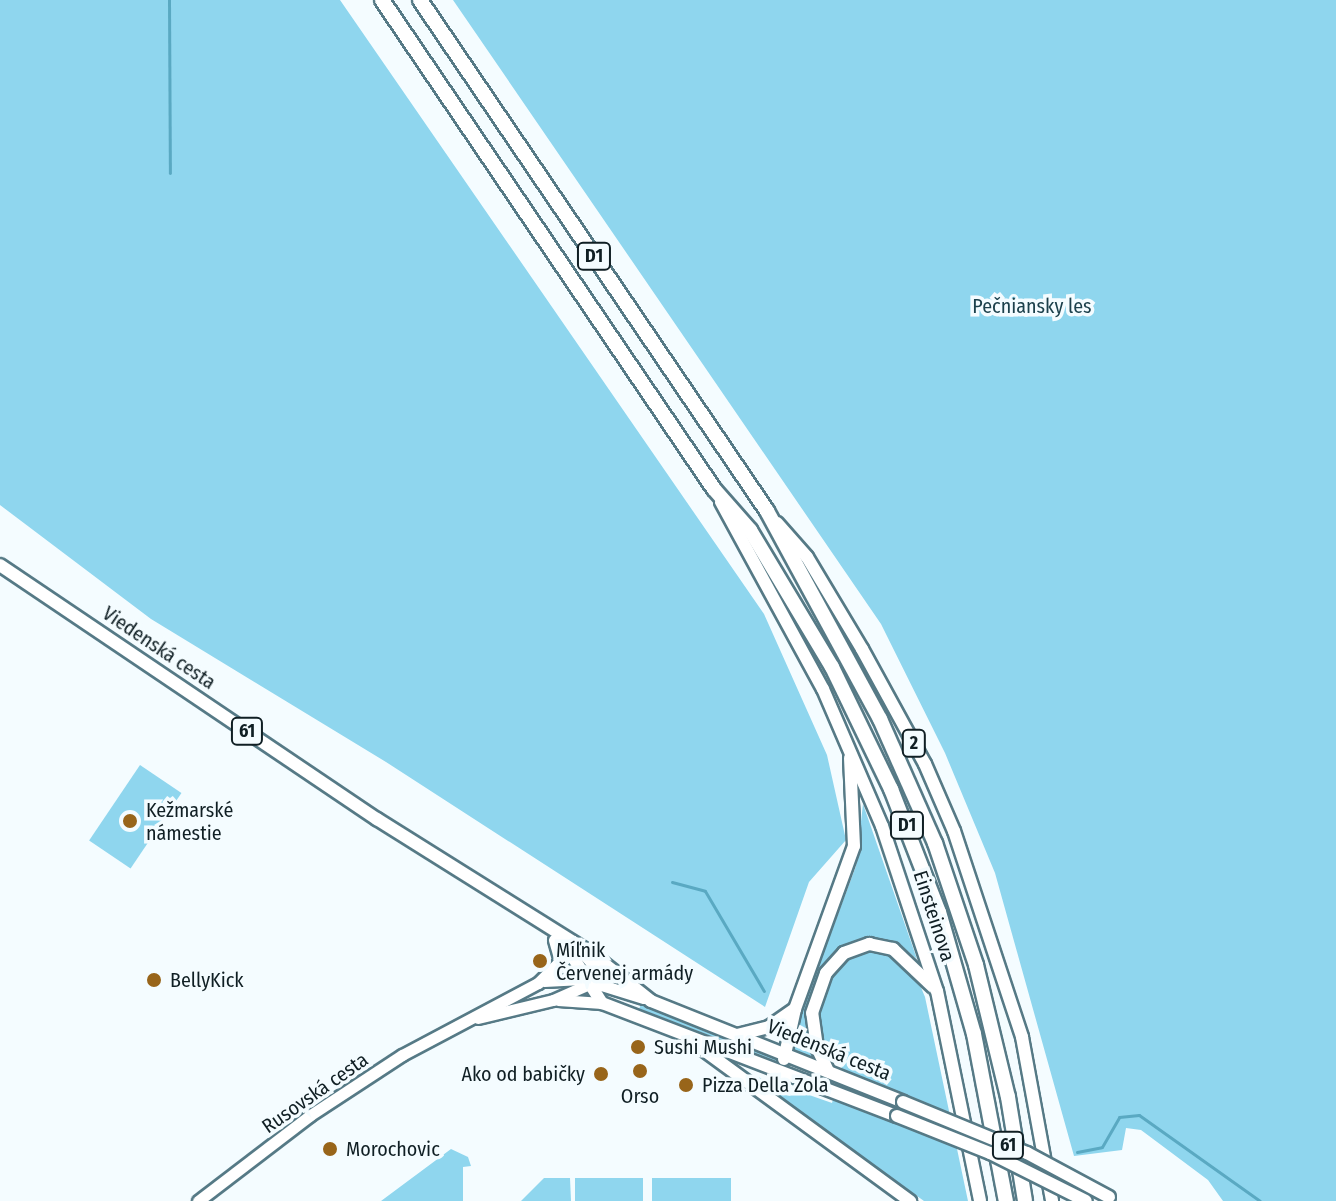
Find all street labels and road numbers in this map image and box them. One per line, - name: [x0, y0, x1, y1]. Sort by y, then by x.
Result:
- road number: D1: [576, 242, 612, 270]
- street label: Viedenská cesta: [98, 601, 220, 695]
- road number: 61: [229, 717, 265, 745]
- road number: 2: [900, 729, 928, 757]
- road number: D1: [889, 811, 925, 839]
- street label: Einsteinova: [908, 868, 960, 964]
- street label: Viedenská cesta: [764, 1014, 894, 1086]
- street label: Rusovská cesta: [257, 1048, 373, 1138]
- road number: 61: [990, 1131, 1026, 1159]

